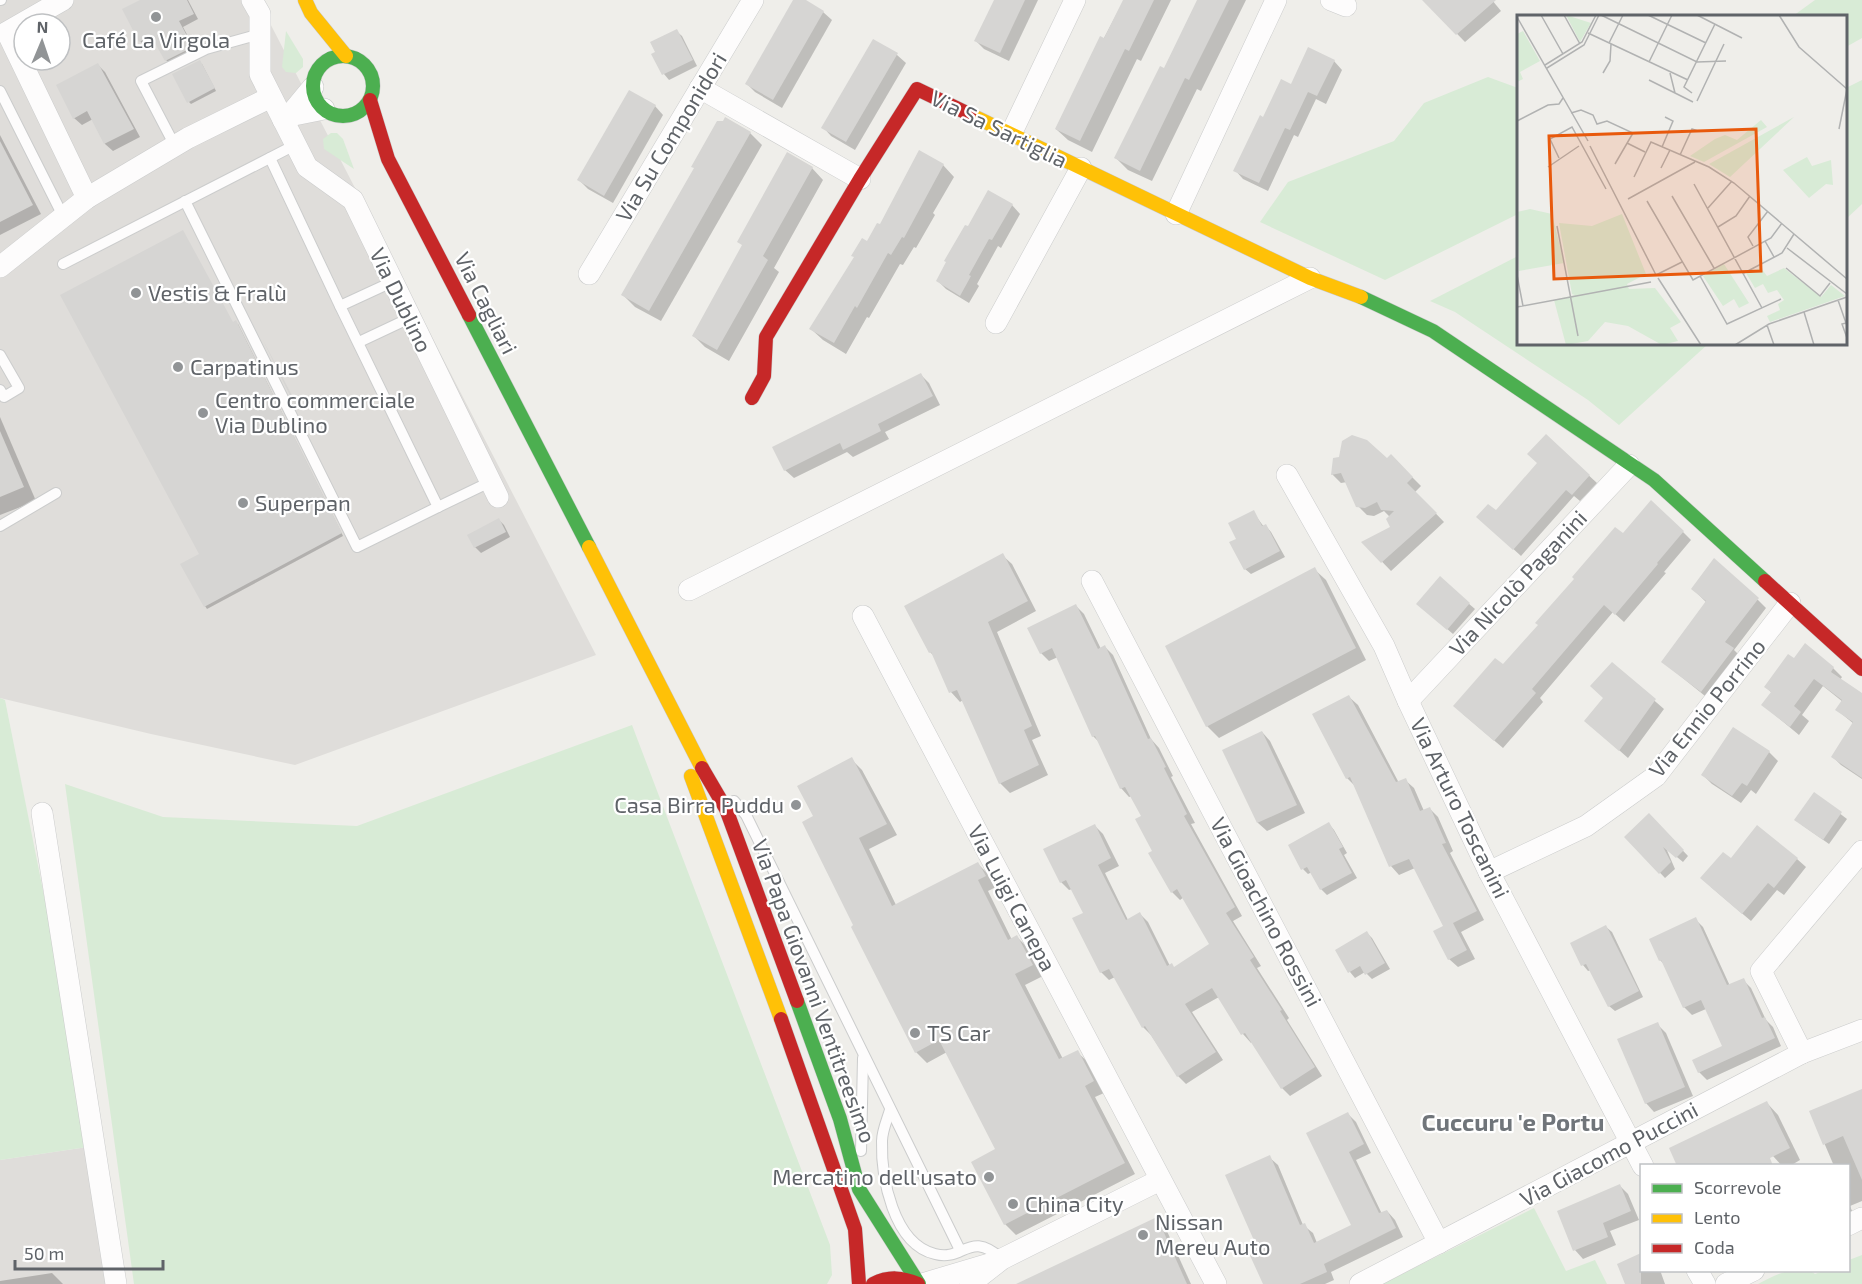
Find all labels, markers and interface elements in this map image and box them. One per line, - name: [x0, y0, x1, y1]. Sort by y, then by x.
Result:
- marker: Café La Virgola: [149, 10, 163, 24]
- north arrow: [12, 12, 72, 72]
- inset map: [1517, 15, 1847, 345]
- text: N: [36, 17, 49, 36]
- place label: Café La Virgola: [82, 26, 230, 52]
- street label: Via Su Componidori: [609, 47, 731, 226]
- street label: Via Sa Sartiglia: [927, 84, 1072, 172]
- street label: Via Dublino: [365, 243, 438, 356]
- street label: Via Cagliari: [450, 247, 524, 358]
- place label: Vestis & Fralù: [148, 279, 287, 305]
- marker: Vestis & Fralù: [129, 286, 143, 300]
- place label: Carpatinus: [190, 353, 299, 379]
- marker: Carpatinus: [171, 360, 185, 374]
- place label: Centro commerciale Via Dublino: [215, 386, 415, 437]
- marker: Centro commerciale Via Dublino: [196, 406, 210, 420]
- place label: Superpan: [255, 489, 351, 515]
- marker: Superpan: [236, 496, 250, 510]
- street label: Via Nicolò Paganini: [1443, 504, 1591, 660]
- street label: Via Ennio Porrino: [1643, 633, 1770, 782]
- street label: Via Arturo Toscanini: [1406, 713, 1516, 902]
- place label: Casa Birra Puddu: [614, 791, 784, 817]
- marker: Casa Birra Puddu: [789, 798, 803, 812]
- street label: Via Gioachino Rossini: [1206, 812, 1328, 1011]
- street label: Via Luigi Canepa: [963, 820, 1062, 975]
- street label: Via Papa Giovanni Ventitreesimo: [748, 835, 882, 1146]
- place label: TS Car: [927, 1019, 991, 1045]
- marker: TS Car: [908, 1026, 922, 1040]
- street label: Via Giacomo Puccini: [1515, 1095, 1702, 1211]
- district label: Cuccuru 'e Portu: [1422, 1107, 1604, 1136]
- place label: Mercatino dell'usato: [772, 1163, 977, 1189]
- legend: [1640, 1164, 1850, 1272]
- marker: Mercatino dell'usato: [982, 1170, 996, 1184]
- text: Scorrevole: [1694, 1176, 1781, 1198]
- place label: China City: [1025, 1190, 1124, 1216]
- marker: China City: [1006, 1197, 1020, 1211]
- text: Lento: [1694, 1206, 1740, 1228]
- place label: Nissan Mereu Auto: [1155, 1208, 1270, 1259]
- marker: Nissan Mereu Auto: [1136, 1228, 1150, 1242]
- scale bar: [15, 1233, 164, 1271]
- text: Coda: [1694, 1236, 1735, 1258]
- text: 50 m: [24, 1242, 64, 1264]

